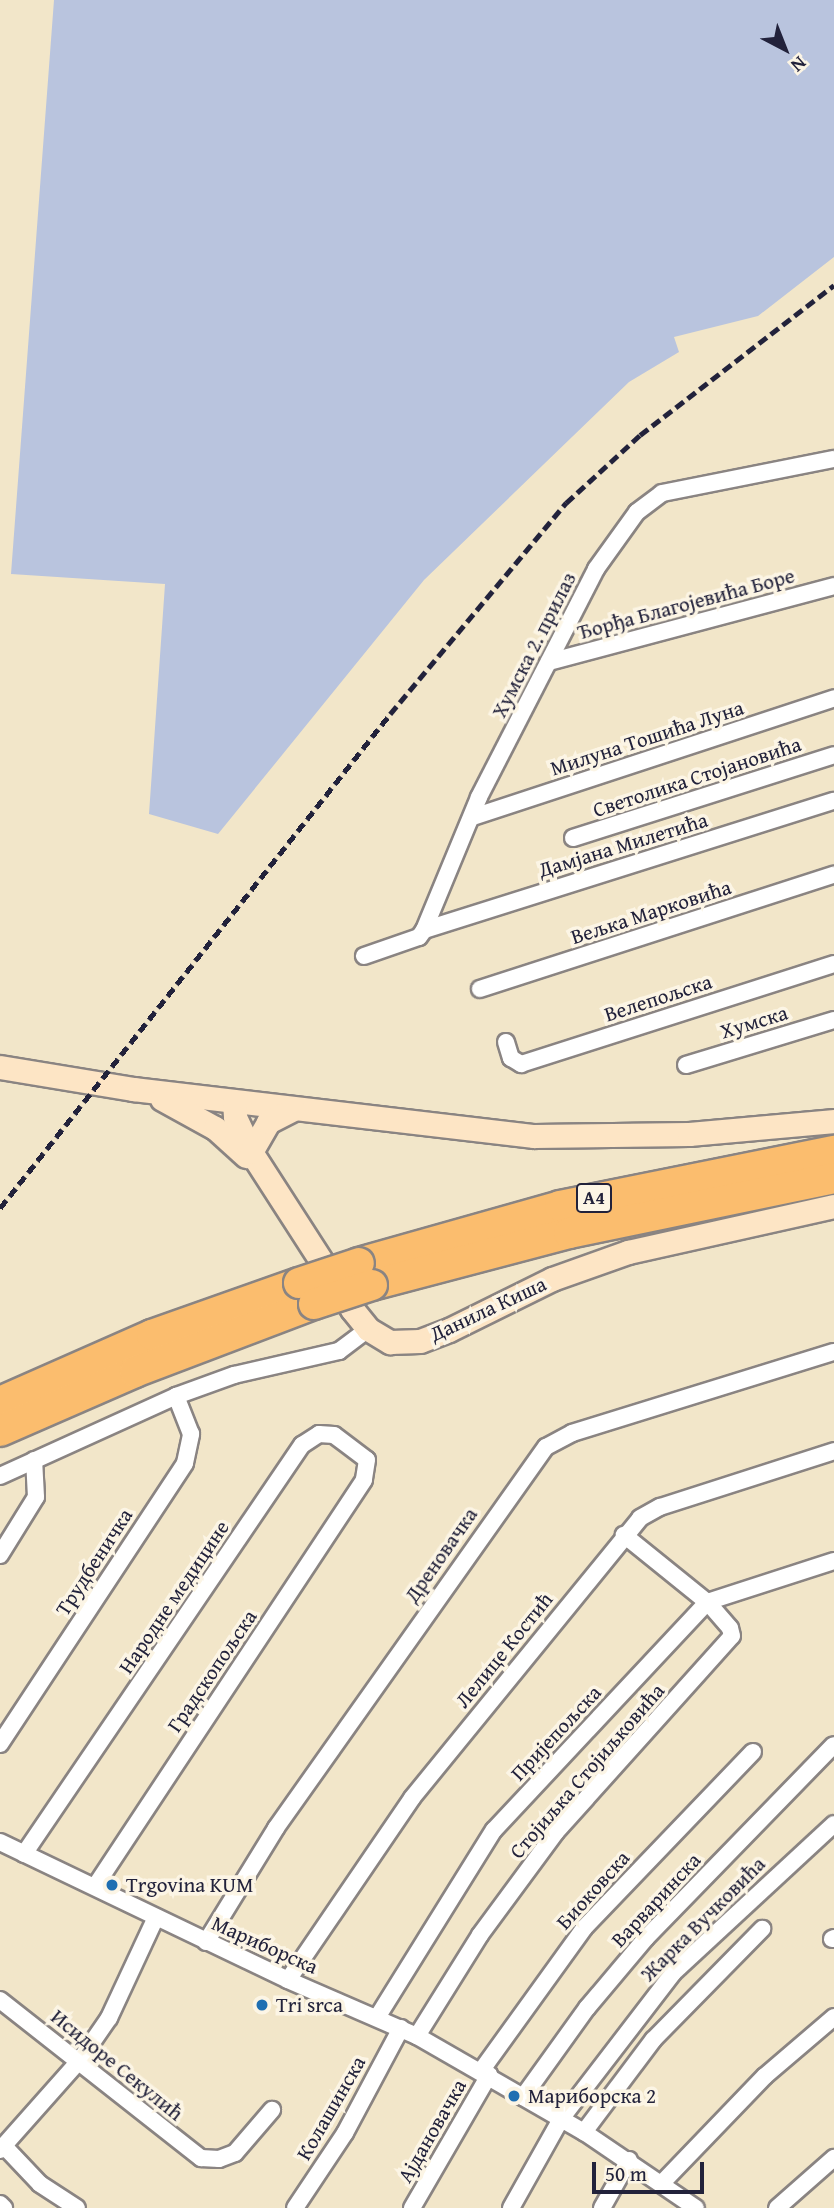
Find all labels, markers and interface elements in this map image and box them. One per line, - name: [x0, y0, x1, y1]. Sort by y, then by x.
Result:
- north arrow: [750, 14, 820, 84]
- text: N: [785, 50, 813, 79]
- street label: Ђорђа Благојевића Боре: [575, 563, 797, 645]
- street label: Хумска 2. прилаз: [486, 568, 582, 722]
- street label: Милуна Тошића Луна: [547, 695, 747, 781]
- street label: Светолика Стојановића: [590, 731, 804, 823]
- street label: Дамјана Милетића: [535, 807, 711, 883]
- street label: Вељка Марковића: [568, 874, 734, 950]
- street label: Велепољска: [601, 969, 715, 1027]
- street label: Хумска: [717, 1000, 791, 1044]
- road number: A4: [575, 1182, 613, 1214]
- street label: Данила Киша: [426, 1271, 550, 1347]
- street label: Дреновачка: [399, 1503, 483, 1607]
- street label: Трудбеничка: [50, 1504, 138, 1620]
- street label: Народне медицине: [113, 1516, 235, 1678]
- street label: Лелице Костић: [450, 1587, 558, 1713]
- street label: Градскопољска: [162, 1605, 262, 1737]
- street label: Стојиљка Стојиљковића: [504, 1678, 670, 1864]
- street label: Пријепољска: [505, 1680, 607, 1786]
- street label: Биоковска: [551, 1845, 635, 1935]
- street label: Варваринска: [606, 1848, 706, 1952]
- street label: Жарка Вучковића: [636, 1852, 770, 1986]
- place label: Trgovina KUM: [126, 1872, 253, 1898]
- marker: Trgovina KUM: [104, 1877, 120, 1893]
- street label: Мариборска: [208, 1910, 322, 1980]
- place label: Tri srca: [276, 1992, 343, 2018]
- marker: Tri srca: [254, 1997, 270, 2013]
- street label: Исидоре Секулић: [46, 2004, 188, 2126]
- street label: Колашинска: [291, 2051, 371, 2165]
- street label: Ајдановачка: [392, 2075, 472, 2187]
- place label: Мариборска 2: [528, 2083, 656, 2109]
- marker: Мариборска 2: [506, 2088, 522, 2104]
- scale bar: [596, 2148, 708, 2192]
- text: 50 m: [605, 2158, 647, 2189]

